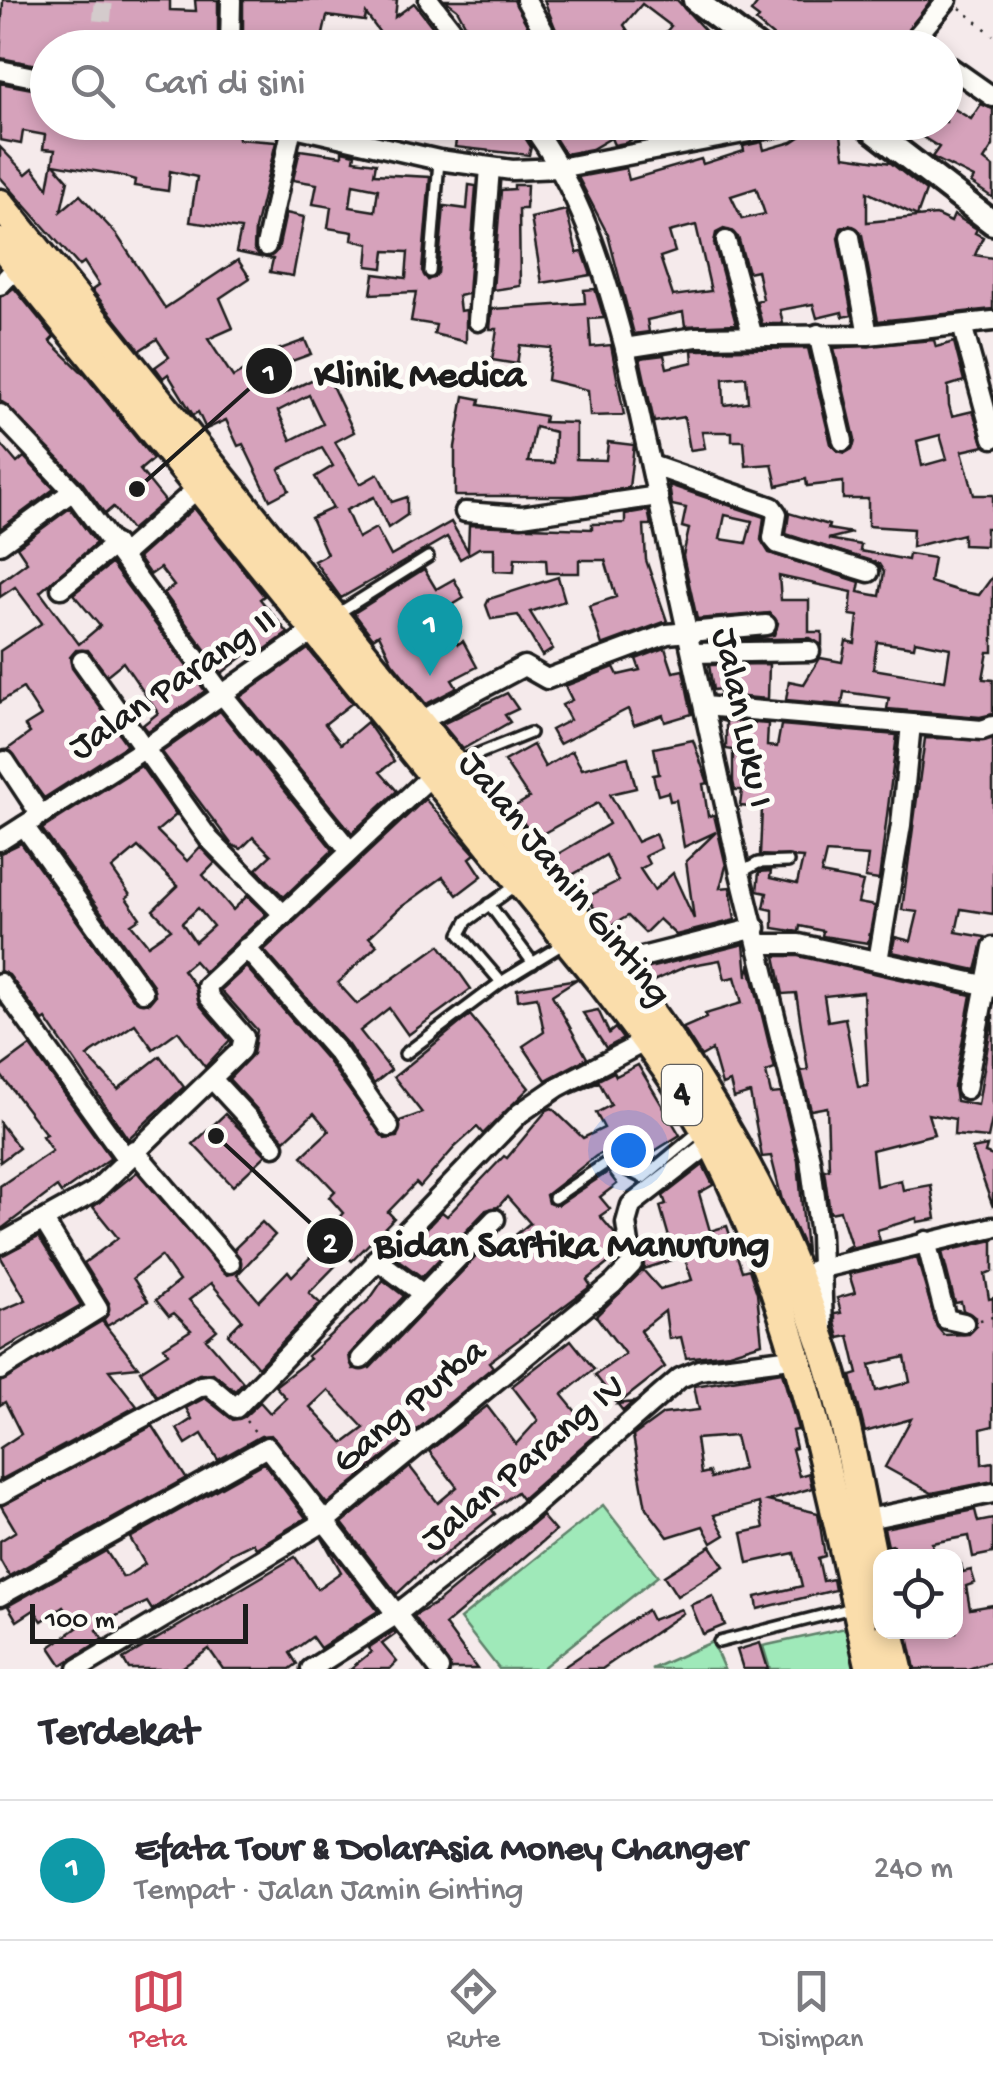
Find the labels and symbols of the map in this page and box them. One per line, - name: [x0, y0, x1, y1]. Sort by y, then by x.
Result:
- callout: Klinik Medica: [244, 336, 545, 406]
- text: Klinik Medica: [314, 354, 527, 401]
- text: 1: [262, 358, 275, 393]
- pin: 1: [398, 594, 462, 676]
- street label: Jalan Parang II: [62, 600, 286, 772]
- street label: Jalan Luku I: [700, 624, 780, 812]
- street label: Jalan Jamin Ginting: [447, 744, 679, 1016]
- road number: 4: [662, 1065, 702, 1125]
- your location: [603, 1125, 654, 1176]
- callout: Bidan Sartika Manurung: [305, 1206, 790, 1276]
- text: Bidan Sartika Manurung: [372, 1224, 770, 1271]
- text: 2: [323, 1229, 338, 1264]
- street label: Gang Purba: [325, 1330, 498, 1485]
- street label: Jalan Parang IV: [414, 1367, 636, 1563]
- scale bar: [30, 1599, 248, 1644]

